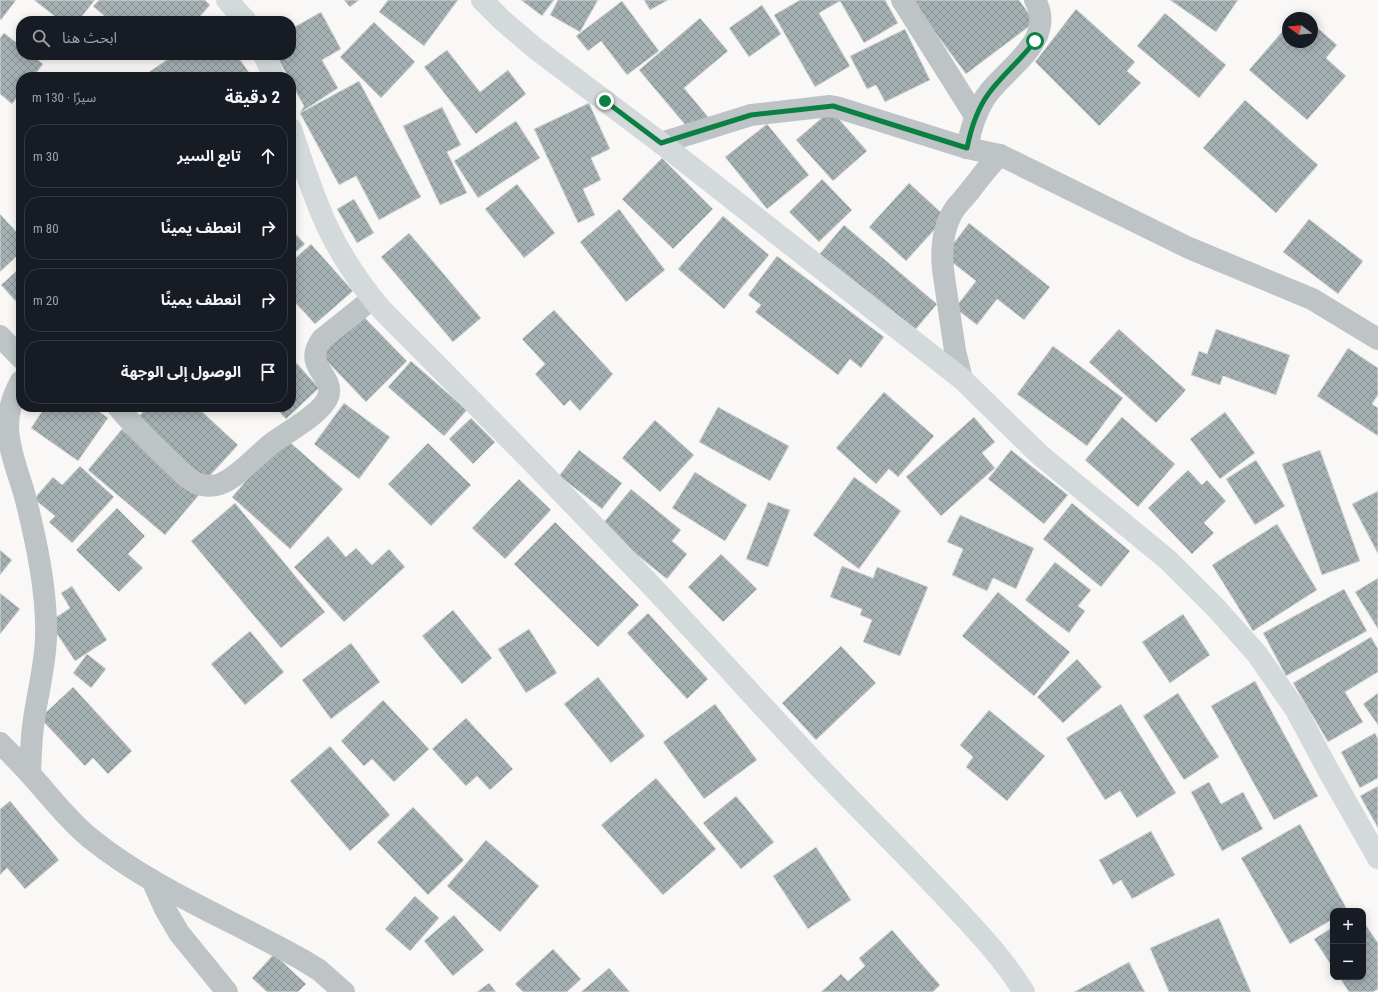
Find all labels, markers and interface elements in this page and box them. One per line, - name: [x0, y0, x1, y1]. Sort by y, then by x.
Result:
- north arrow: [1282, 12, 1318, 48]
- search box: [16, 16, 296, 60]
- icon: search: [30, 27, 52, 49]
- text: ابحث هنا: [62, 29, 117, 47]
- route start: [1026, 32, 1044, 50]
- text: 2 دقيقة: [225, 87, 280, 107]
- text: سيرًا · 130 m: [32, 90, 96, 105]
- route end: [596, 92, 614, 110]
- icon: ahead: [257, 145, 279, 167]
- text: تابع السير: [177, 147, 241, 165]
- text: 30 m: [33, 149, 59, 164]
- icon: right: [257, 217, 279, 239]
- text: انعطف يمينًا: [161, 219, 241, 237]
- text: 80 m: [33, 221, 59, 236]
- icon: right: [257, 289, 279, 311]
- text: انعطف يمينًا: [161, 291, 241, 309]
- text: 20 m: [33, 293, 59, 308]
- icon: arrive: [257, 361, 279, 383]
- text: الوصول إلى الوجهة: [121, 363, 241, 381]
- map controls: [1330, 908, 1366, 980]
- button: +: [1330, 908, 1366, 944]
- button: −: [1330, 944, 1366, 980]

